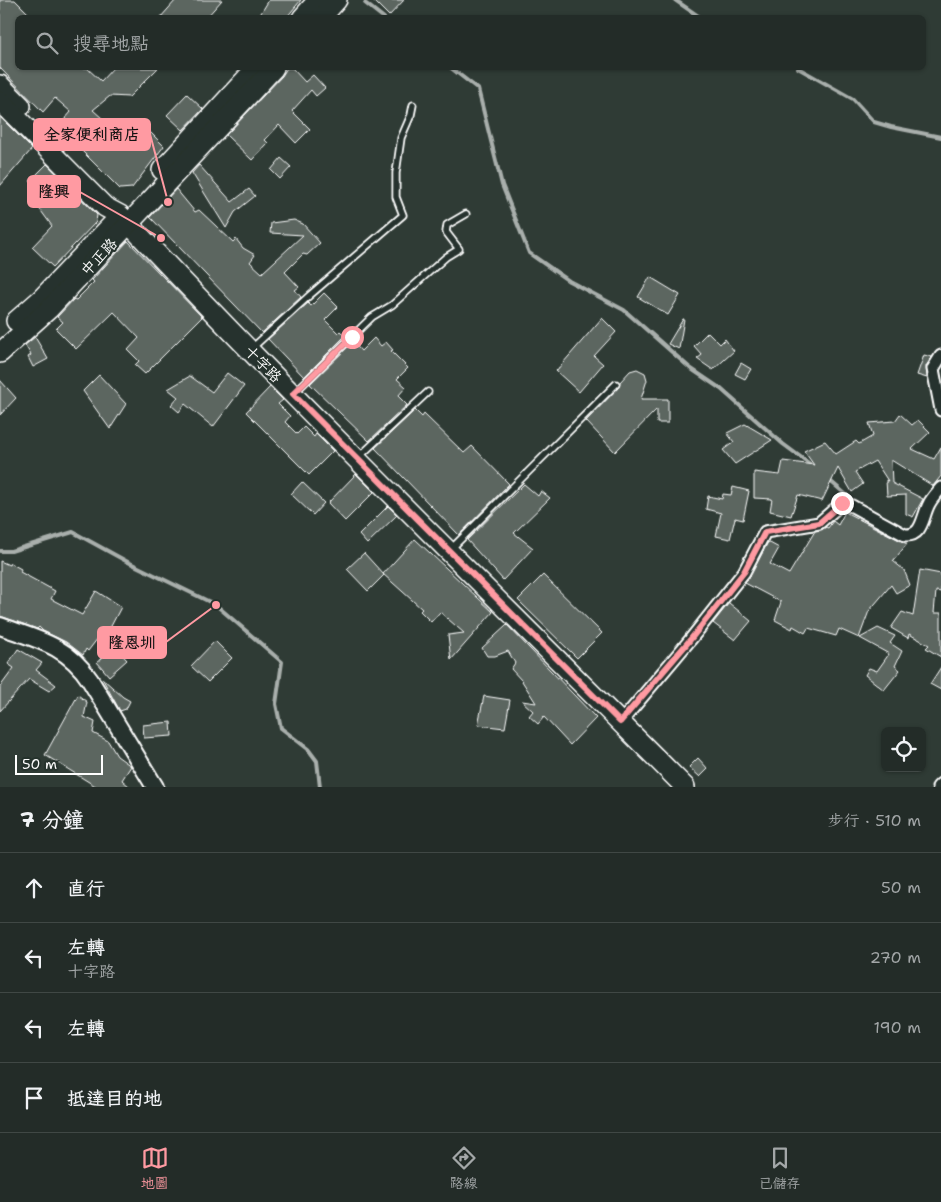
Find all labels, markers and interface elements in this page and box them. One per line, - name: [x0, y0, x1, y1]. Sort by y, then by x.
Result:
- search box: [15, 15, 926, 70]
- icon: search: [33, 29, 61, 57]
- text: 搜尋地點: [73, 31, 149, 56]
- callout: 全家便利商店: [34, 119, 150, 150]
- text: 全家便利商店: [44, 124, 140, 145]
- callout: 隆興: [28, 176, 80, 207]
- text: 隆興: [38, 181, 70, 202]
- street label: 中正路: [76, 234, 122, 280]
- route start: [341, 326, 364, 349]
- street label: 十字路: [240, 341, 286, 387]
- route end: [831, 492, 854, 515]
- callout: 隆恩圳: [98, 627, 166, 658]
- text: 隆恩圳: [108, 632, 156, 653]
- map controls: [881, 727, 926, 772]
- button: locate: [881, 727, 926, 772]
- scale bar: [15, 752, 102, 775]
- text: 50 m: [22, 755, 57, 773]
- text: 7 分鐘: [20, 806, 84, 834]
- text: 步行 · 510 m: [828, 810, 921, 831]
- icon: ahead: [20, 874, 48, 902]
- text: 直行: [67, 876, 105, 901]
- text: 50 m: [881, 877, 921, 898]
- text: 左轉: [67, 935, 105, 960]
- icon: left: [20, 944, 48, 972]
- text: 270 m: [870, 947, 921, 968]
- text: 十字路: [67, 961, 115, 982]
- icon: left: [20, 1014, 48, 1042]
- text: 左轉: [67, 1016, 105, 1041]
- text: 190 m: [874, 1017, 921, 1038]
- icon: arrive: [20, 1084, 48, 1112]
- text: 抵達目的地: [67, 1086, 162, 1111]
- tab: 地圖: [141, 1144, 169, 1192]
- tab: 路線: [450, 1144, 478, 1192]
- tab: 已儲存: [759, 1144, 801, 1192]

